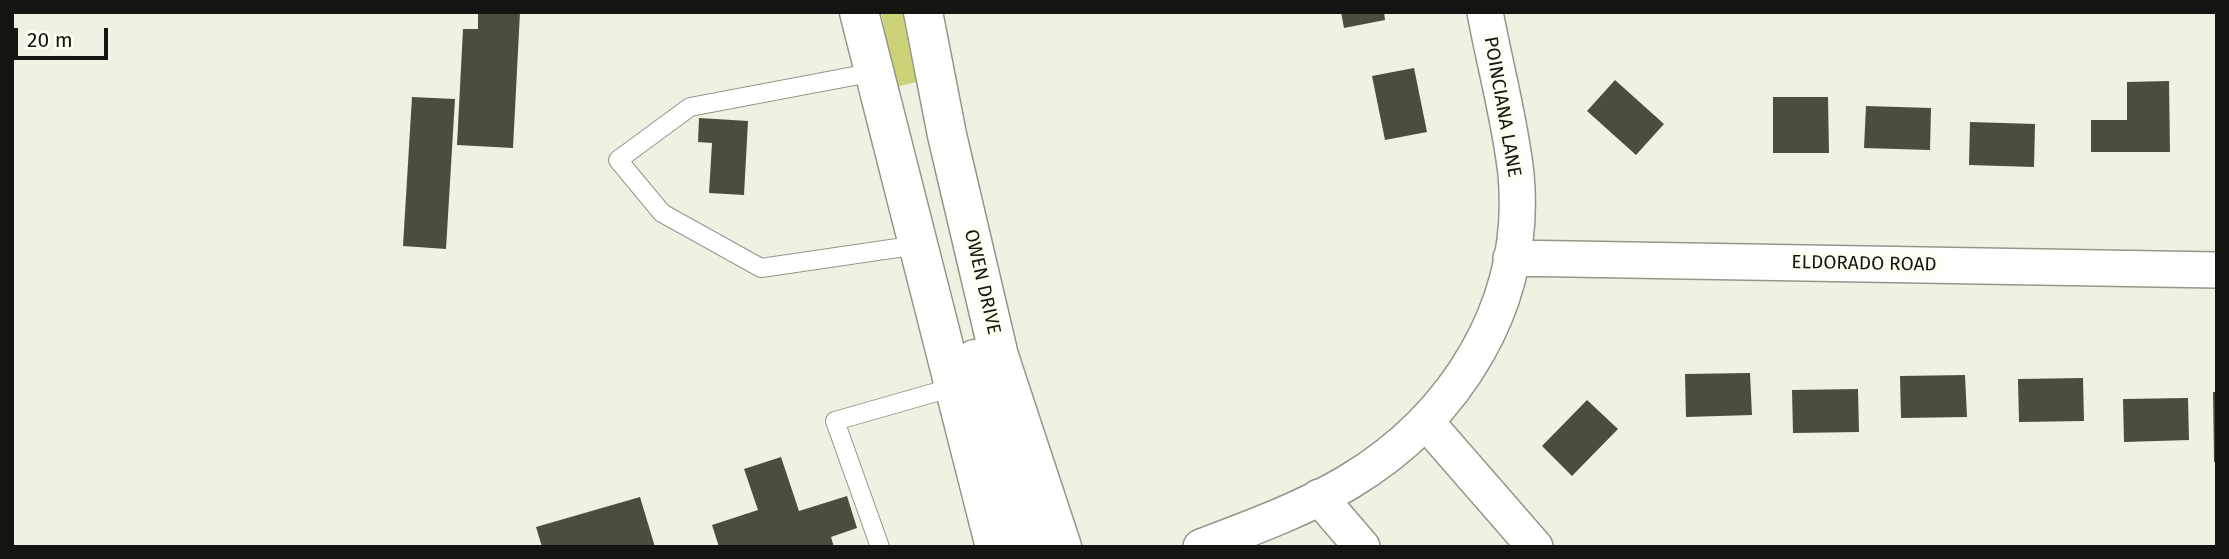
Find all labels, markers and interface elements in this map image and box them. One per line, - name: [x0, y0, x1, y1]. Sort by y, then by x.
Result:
- scale bar: [18, 14, 112, 58]
- text: 20 m: [27, 27, 73, 53]
- street label: POINCIANA LANE: [1478, 35, 1526, 179]
- street label: OWEN DRIVE: [959, 227, 1005, 337]
- street label: ELDORADO ROAD: [1791, 251, 1937, 277]

